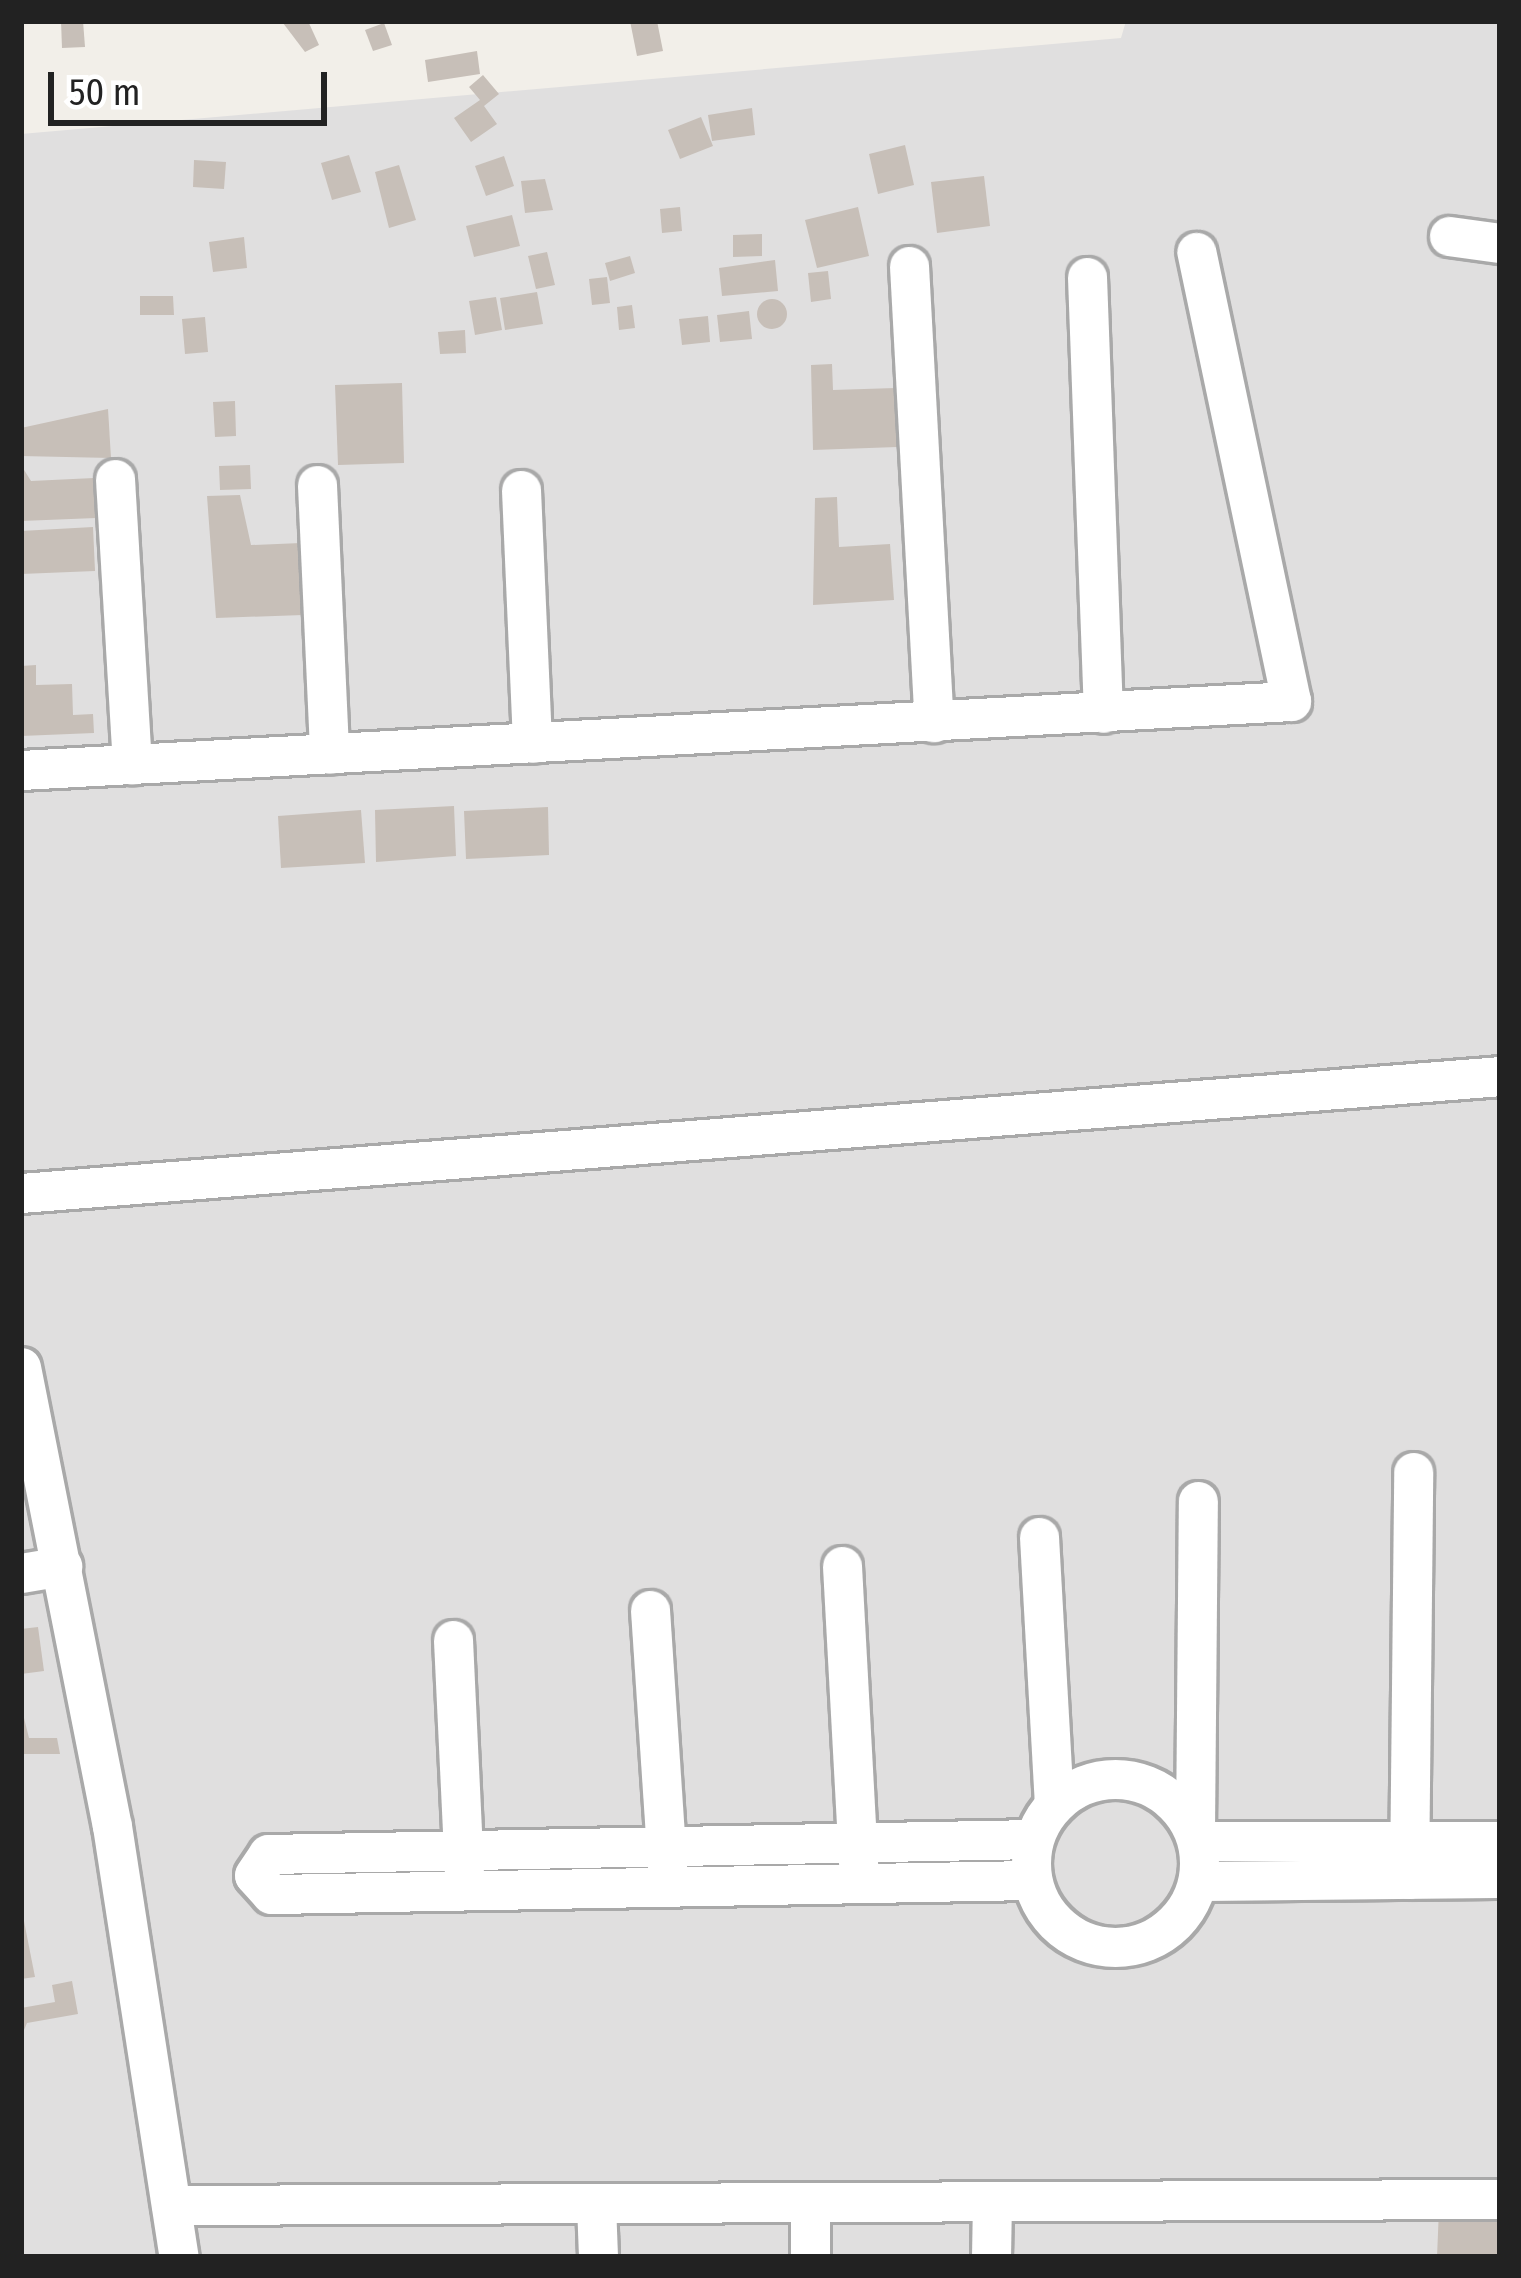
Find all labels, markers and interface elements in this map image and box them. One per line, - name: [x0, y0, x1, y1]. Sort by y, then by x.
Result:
- scale bar: [54, 48, 333, 122]
- text: 50 m: [69, 71, 140, 115]

